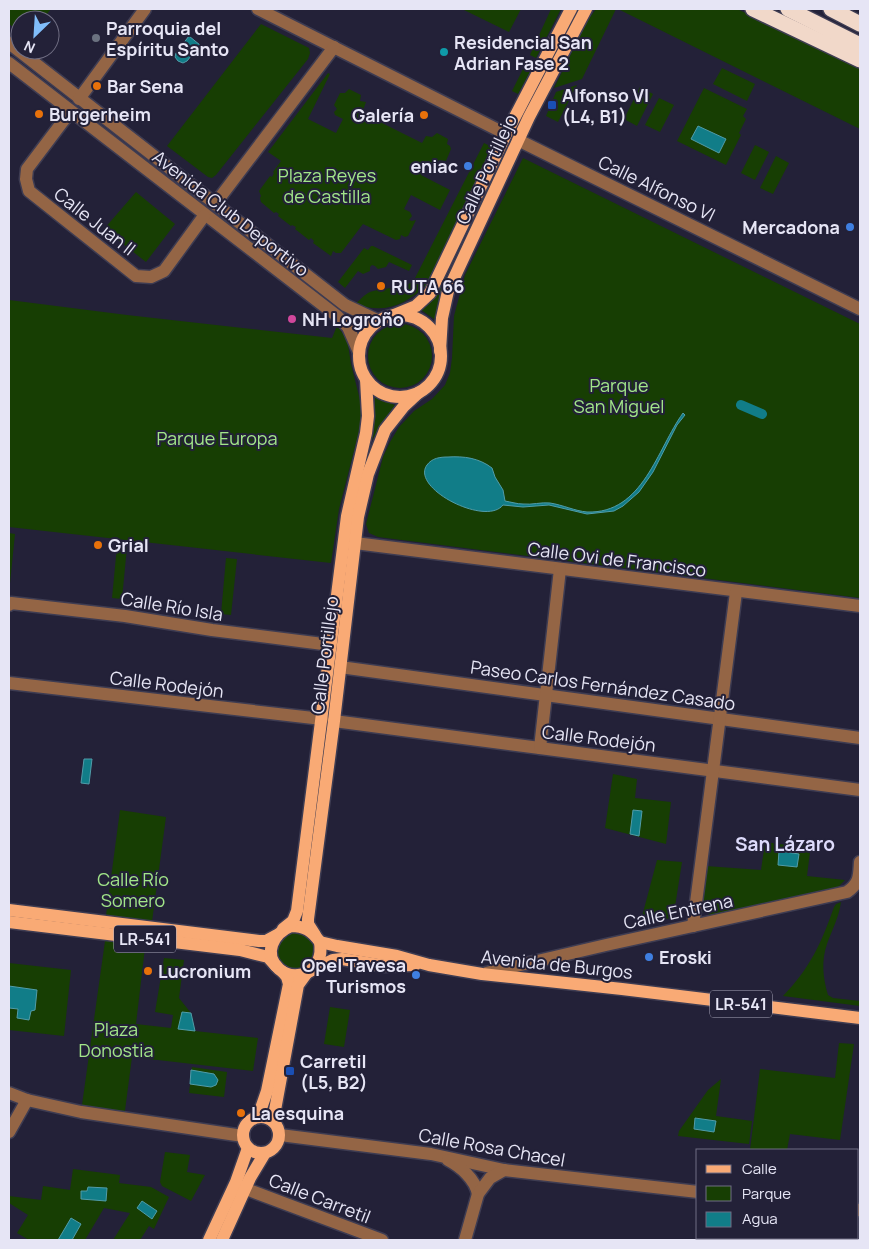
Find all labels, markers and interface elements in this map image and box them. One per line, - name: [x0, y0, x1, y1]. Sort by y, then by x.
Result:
- north arrow: [10, 10, 60, 60]
- place label: Parroquia del Espíritu Santo: [106, 16, 229, 61]
- place label: Residencial San Adrian Fase 2: [454, 30, 592, 75]
- marker: Parroquia del Espíritu Santo: [90, 32, 102, 44]
- text: N: [21, 36, 38, 58]
- marker: Residencial San Adrian Fase 2: [438, 46, 450, 58]
- place label: Bar Sena: [107, 74, 184, 98]
- marker: Bar Sena: [91, 80, 103, 92]
- place label: Alfonso VI (L4, B1): [562, 83, 649, 128]
- marker: Alfonso VI (L4, B1): [546, 99, 558, 111]
- place label: Burgerheim: [49, 102, 151, 126]
- place label: Galería: [352, 103, 414, 127]
- marker: Burgerheim: [33, 108, 45, 120]
- marker: Galería: [418, 109, 430, 121]
- street label: Calle Portillejo: [450, 110, 522, 228]
- street label: Avenida Club Deportivo: [148, 144, 314, 282]
- street label: Calle Alfonso VI: [595, 149, 719, 227]
- place label: eniac: [410, 154, 458, 178]
- marker: eniac: [462, 160, 474, 172]
- park label: Plaza Reyes de Castilla: [278, 163, 376, 208]
- street label: Calle Juan II: [49, 182, 141, 260]
- place label: Mercadona: [742, 215, 840, 239]
- marker: Mercadona: [844, 221, 856, 233]
- place label: RUTA 66: [391, 274, 464, 298]
- marker: RUTA 66: [375, 280, 387, 292]
- place label: NH Logroño: [302, 307, 404, 331]
- marker: NH Logroño: [286, 313, 298, 325]
- park label: Parque San Miguel: [574, 373, 664, 418]
- park label: Parque Europa: [157, 426, 277, 450]
- place label: Grial: [108, 533, 149, 557]
- street label: Calle Ovi de Francisco: [526, 536, 708, 582]
- marker: Grial: [92, 539, 104, 551]
- street label: Calle Río Isla: [119, 586, 225, 626]
- street label: Calle Portillejo: [305, 595, 343, 715]
- street label: Paseo Carlos Fernández Casado: [469, 655, 737, 715]
- street label: Calle Rodejón: [109, 665, 225, 703]
- street label: Calle Rodejón: [541, 719, 657, 757]
- district label: San Lázaro: [735, 831, 835, 857]
- park label: Calle Río Somero: [97, 867, 169, 912]
- street label: Calle Entrena: [621, 888, 735, 934]
- road number: LR-541: [114, 926, 176, 952]
- street label: Avenida de Burgos: [480, 944, 634, 984]
- place label: Eroski: [659, 945, 712, 969]
- marker: Eroski: [643, 951, 655, 963]
- place label: Opel Tavesa Turismos: [302, 953, 406, 998]
- place label: Lucronium: [158, 959, 251, 983]
- marker: Lucronium: [142, 965, 154, 977]
- marker: Opel Tavesa Turismos: [410, 969, 422, 981]
- road number: LR-541: [710, 991, 772, 1018]
- park label: Plaza Donostia: [79, 1017, 153, 1062]
- place label: Carretil (L5, B2): [300, 1049, 368, 1094]
- marker: Carretil (L5, B2): [284, 1065, 296, 1077]
- place label: La esquina: [251, 1101, 344, 1125]
- marker: La esquina: [235, 1107, 247, 1119]
- street label: Calle Rosa Chacel: [417, 1122, 567, 1172]
- legend: [696, 1149, 859, 1239]
- text: Calle: [742, 1158, 777, 1179]
- street label: Calle Carretil: [266, 1168, 374, 1228]
- text: Parque: [742, 1183, 791, 1204]
- text: Agua: [742, 1208, 778, 1229]

